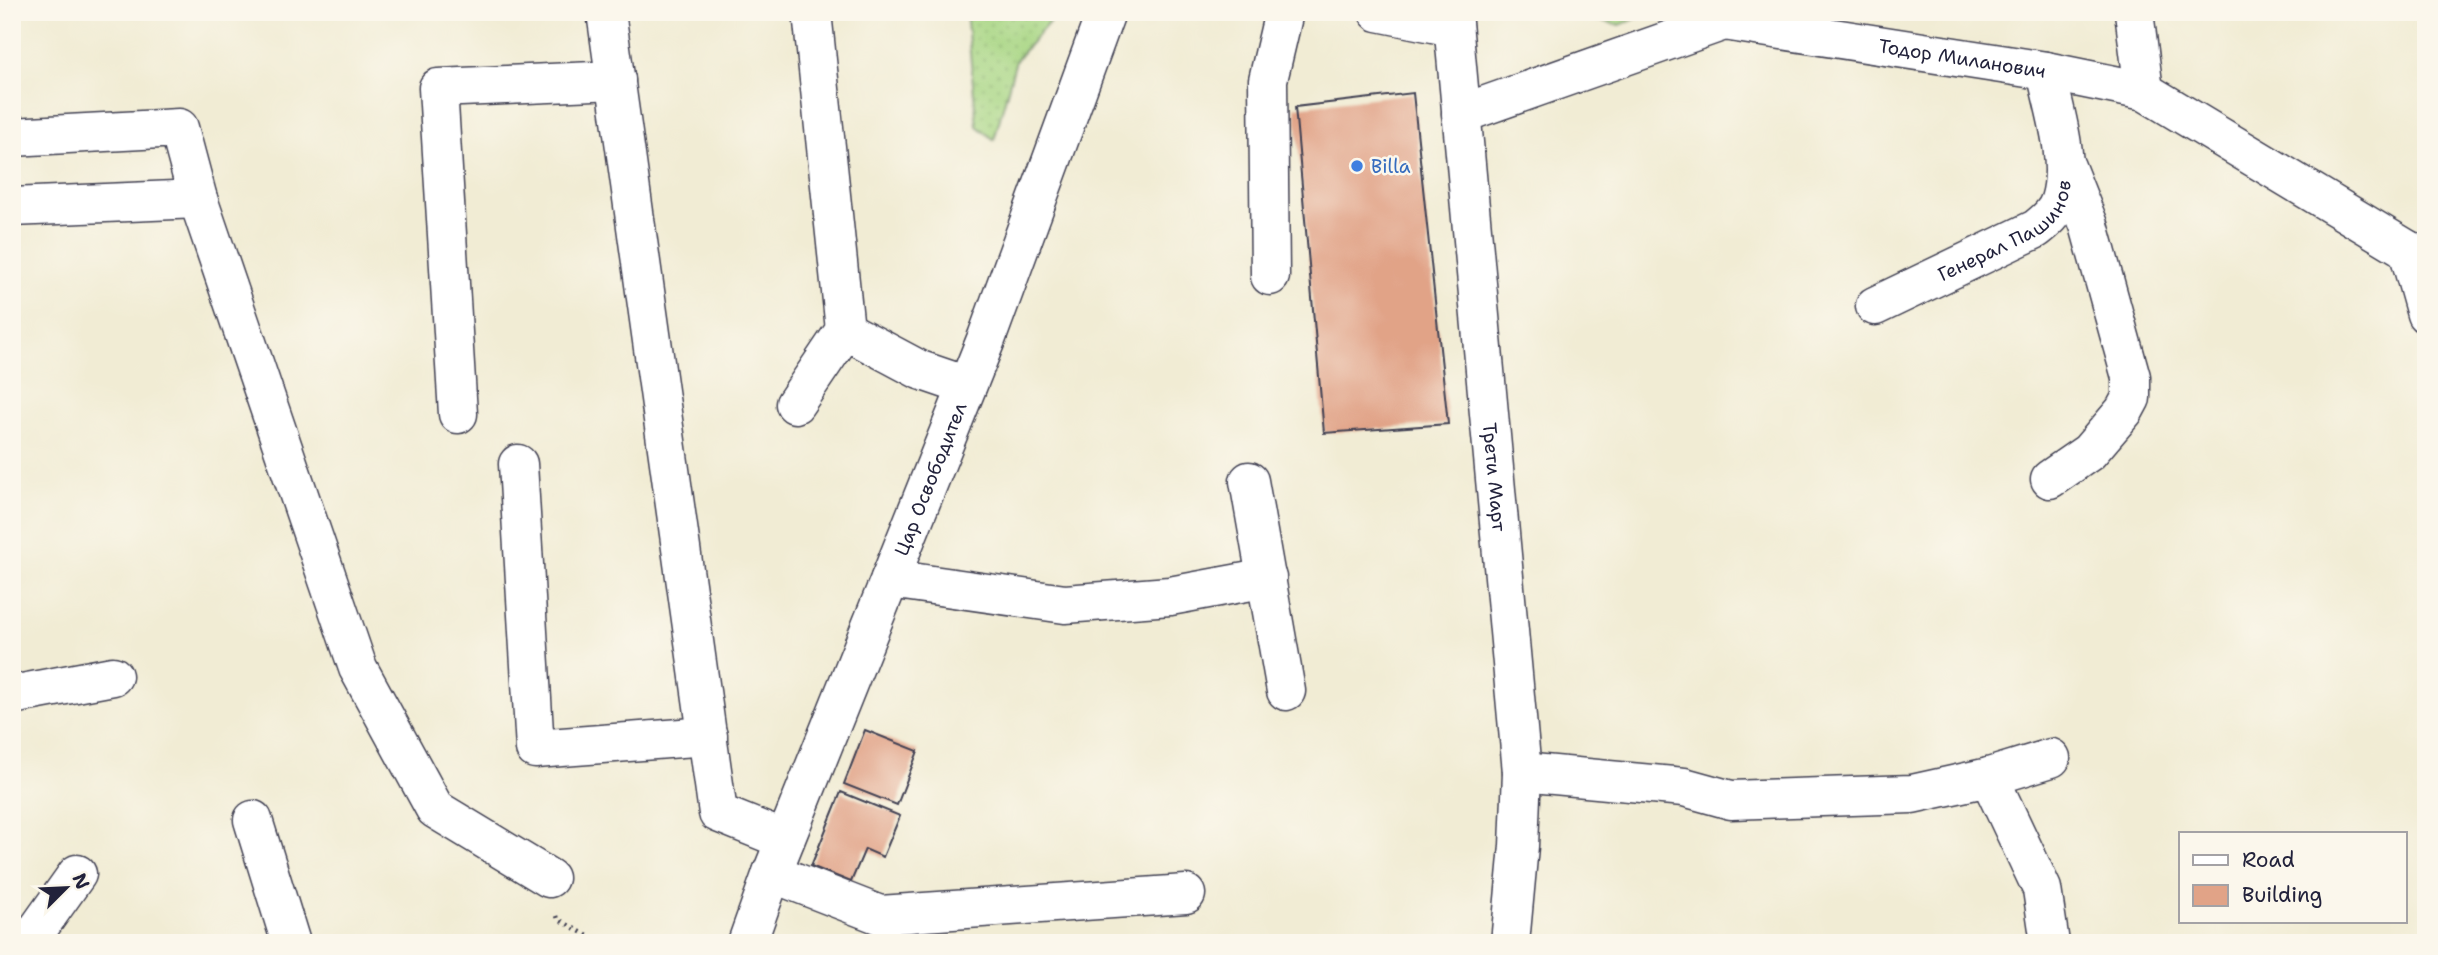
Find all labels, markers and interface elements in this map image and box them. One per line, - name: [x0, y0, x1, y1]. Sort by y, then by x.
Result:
- street label: Тодор Миланович: [1877, 33, 2048, 83]
- place label: Billa: [1371, 154, 1411, 179]
- marker: Billa: [1349, 158, 1365, 174]
- street label: Генерал Пашинов: [1934, 179, 2076, 287]
- street label: Цар Освободител: [888, 398, 972, 559]
- street label: Трети Март: [1477, 422, 1512, 533]
- legend: [2179, 832, 2406, 923]
- text: Road: [2242, 846, 2295, 874]
- north arrow: [32, 853, 102, 923]
- text: N: [67, 869, 96, 893]
- text: Building: [2242, 881, 2322, 909]

